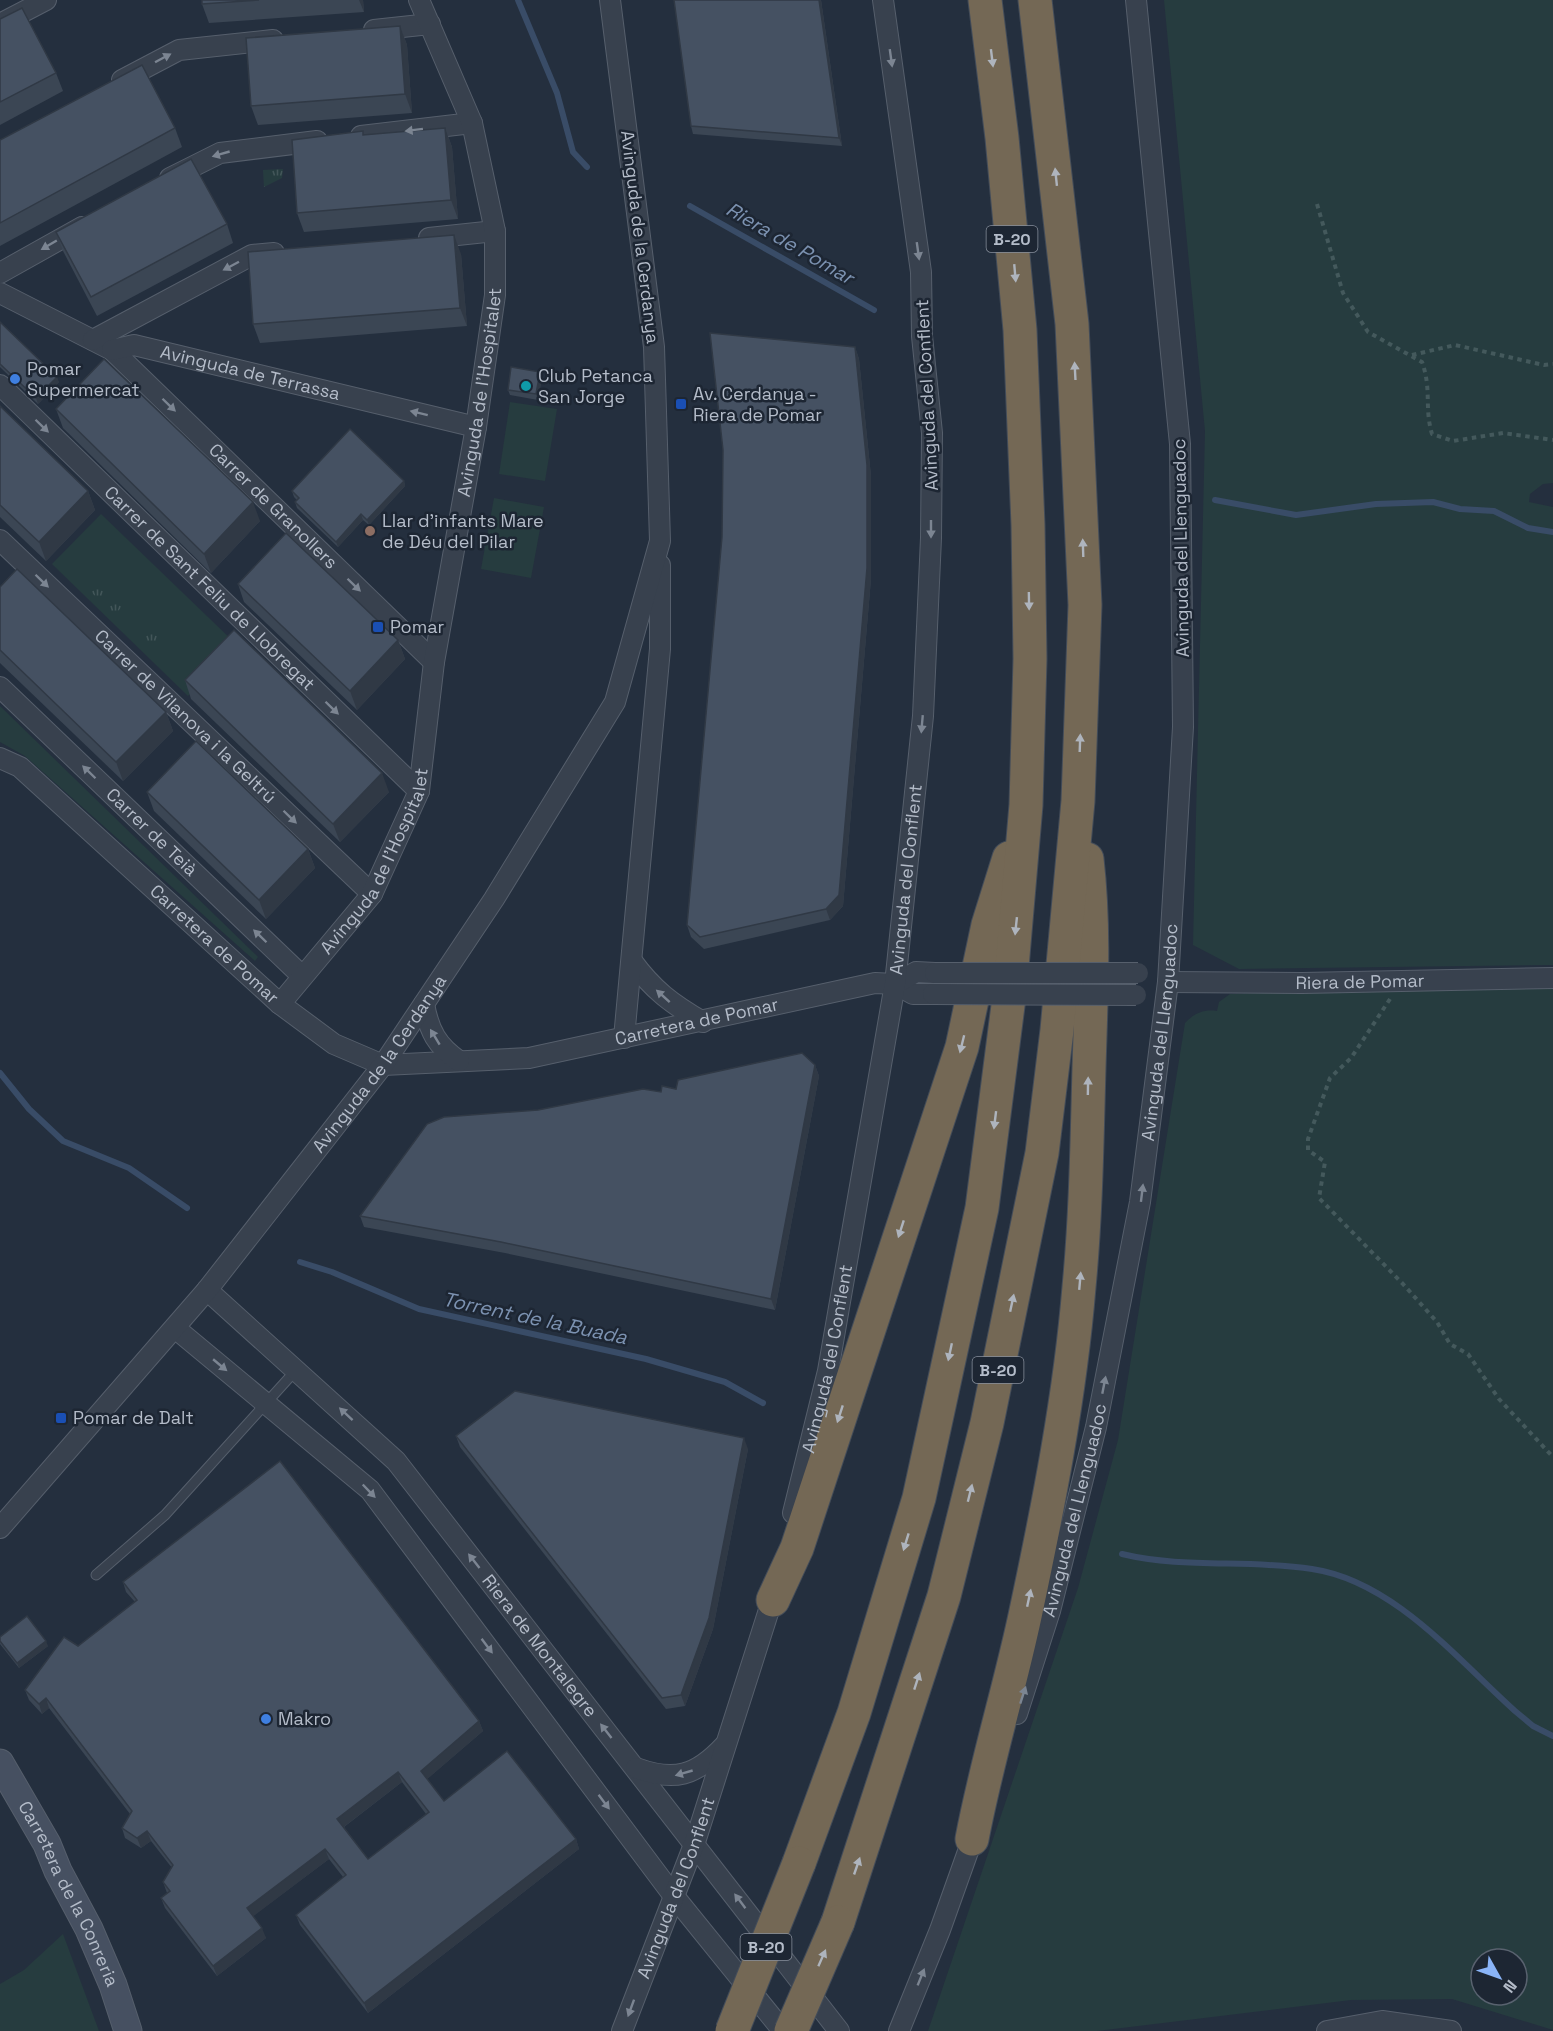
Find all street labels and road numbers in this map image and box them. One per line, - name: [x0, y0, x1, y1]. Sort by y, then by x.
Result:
- street label: Avinguda de la Cerdanya: [616, 129, 665, 345]
- road number: B-20: [986, 226, 1038, 252]
- street label: Avinguda de l'Hospitalet: [452, 288, 506, 499]
- street label: Avinguda del Conflent: [910, 299, 943, 491]
- street label: Avinguda de Terrassa: [158, 340, 342, 405]
- street label: Carrer de Granollers: [204, 438, 343, 573]
- street label: Avinguda del Llenguadoc: [1167, 438, 1194, 658]
- street label: Carrer de Sant Feliu de Llobregat: [100, 481, 320, 695]
- street label: Carrer de Vilanova i la Geltrú: [90, 624, 281, 808]
- street label: Avinguda de l'Hospitalet: [315, 767, 433, 959]
- street label: Carrer de Teià: [102, 783, 203, 881]
- street label: Avinguda del Conflent: [884, 783, 927, 976]
- street label: Carretera de Pomar: [145, 879, 284, 1009]
- street label: Avinguda del Llenguadoc: [1136, 923, 1182, 1142]
- street label: Riera de Pomar: [1295, 969, 1425, 994]
- street label: Avinguda de la Cerdanya: [307, 970, 451, 1157]
- street label: Carretera de Pomar: [613, 992, 781, 1050]
- street label: Avinguda del Conflent: [796, 1263, 857, 1455]
- road number: B-20: [972, 1357, 1024, 1383]
- street label: Avinguda del Llenguadoc: [1037, 1402, 1111, 1620]
- street label: Riera de Montalegre: [477, 1570, 603, 1722]
- street label: Avinguda del Conflent: [631, 1794, 720, 1982]
- street label: Carretera de la Conreria: [13, 1797, 124, 1990]
- road number: B-20: [740, 1934, 792, 1960]

